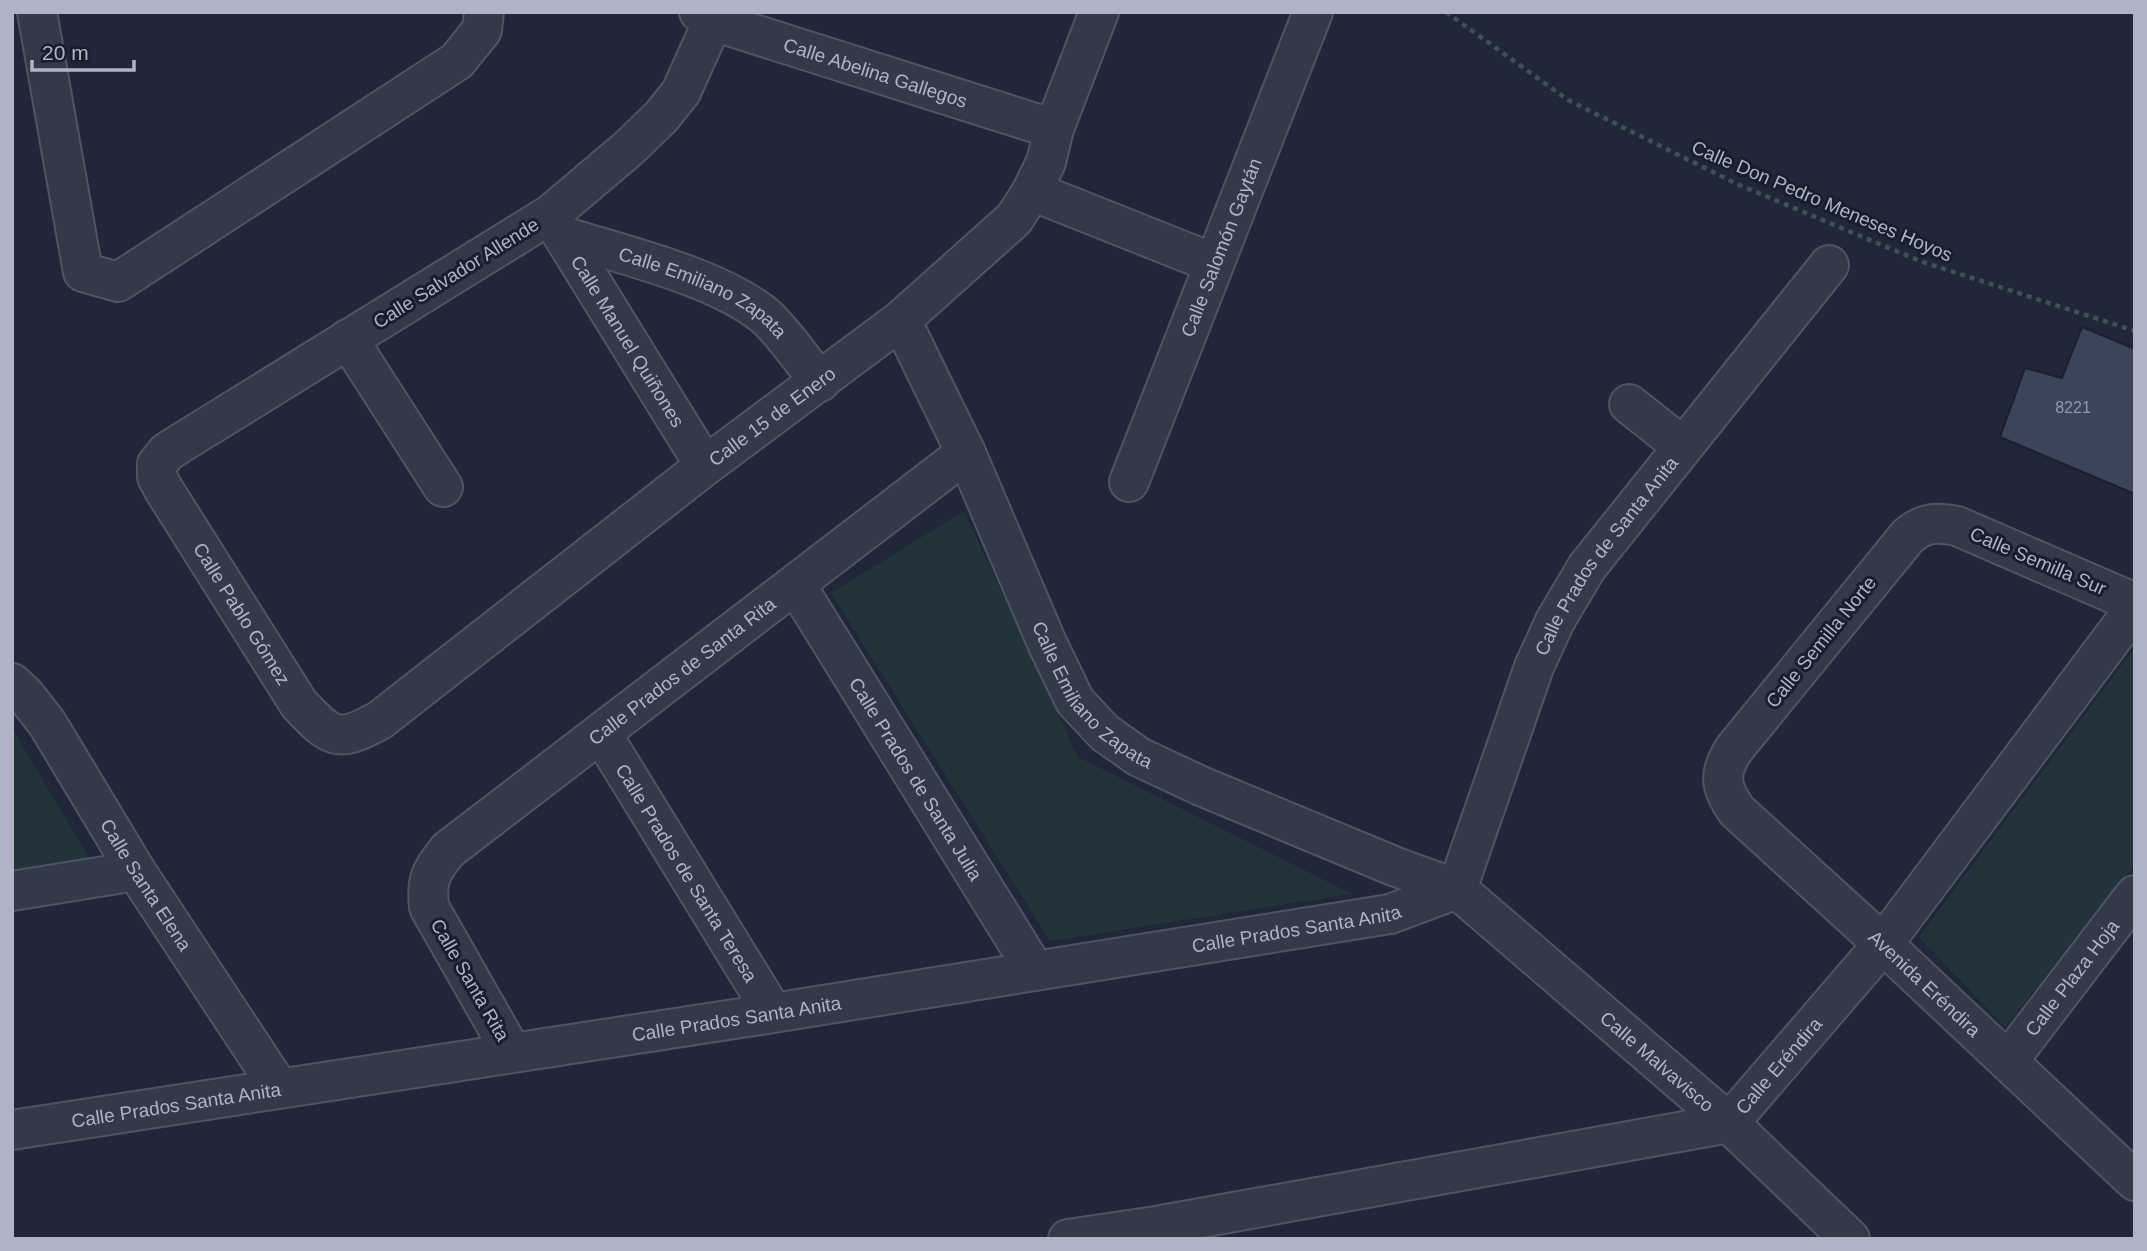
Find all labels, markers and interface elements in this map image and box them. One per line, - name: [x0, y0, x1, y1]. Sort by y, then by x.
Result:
- scale bar: [32, 28, 133, 72]
- street label: Calle Abelina Gallegos: [781, 34, 970, 111]
- text: 20 m: [42, 41, 89, 64]
- street label: Calle Don Pedro Meneses Hoyos: [1689, 136, 1955, 266]
- street label: Calle Salomón Gaytán: [1176, 155, 1265, 340]
- street label: Calle Salvador Allende: [369, 213, 543, 333]
- street label: Calle Emiliano Zapata: [616, 243, 791, 342]
- street label: Calle Manuel Quiñones: [567, 252, 689, 431]
- street label: Calle 15 de Enero: [705, 362, 839, 470]
- house number: 8221: [2055, 399, 2091, 416]
- street label: Calle Prados de Santa Anita: [1530, 452, 1682, 659]
- street label: Calle Semilla Sur: [1967, 523, 2110, 599]
- street label: Calle Pablo Gómez: [189, 539, 295, 689]
- street label: Calle Semilla Norte: [1762, 572, 1880, 712]
- street label: Calle Prados de Santa Rita: [584, 592, 780, 749]
- street label: Calle Emiliano Zapata: [1028, 618, 1156, 772]
- street label: Calle Prados de Santa Julia: [845, 674, 987, 885]
- street label: Calle Prados de Santa Teresa: [612, 760, 762, 986]
- street label: Calle Santa Elena: [97, 815, 196, 955]
- street label: Calle Prados Santa Anita: [1190, 900, 1404, 956]
- street label: Calle Santa Rita: [427, 915, 514, 1045]
- street label: Calle Plaza Hoja: [2021, 915, 2123, 1040]
- street label: Avenida Eréndira: [1865, 926, 1985, 1041]
- street label: Calle Prados Santa Anita: [630, 992, 843, 1045]
- street label: Calle Malvavisco: [1596, 1007, 1718, 1116]
- street label: Calle Eréndira: [1731, 1013, 1826, 1118]
- street label: Calle Prados Santa Anita: [70, 1078, 283, 1131]

